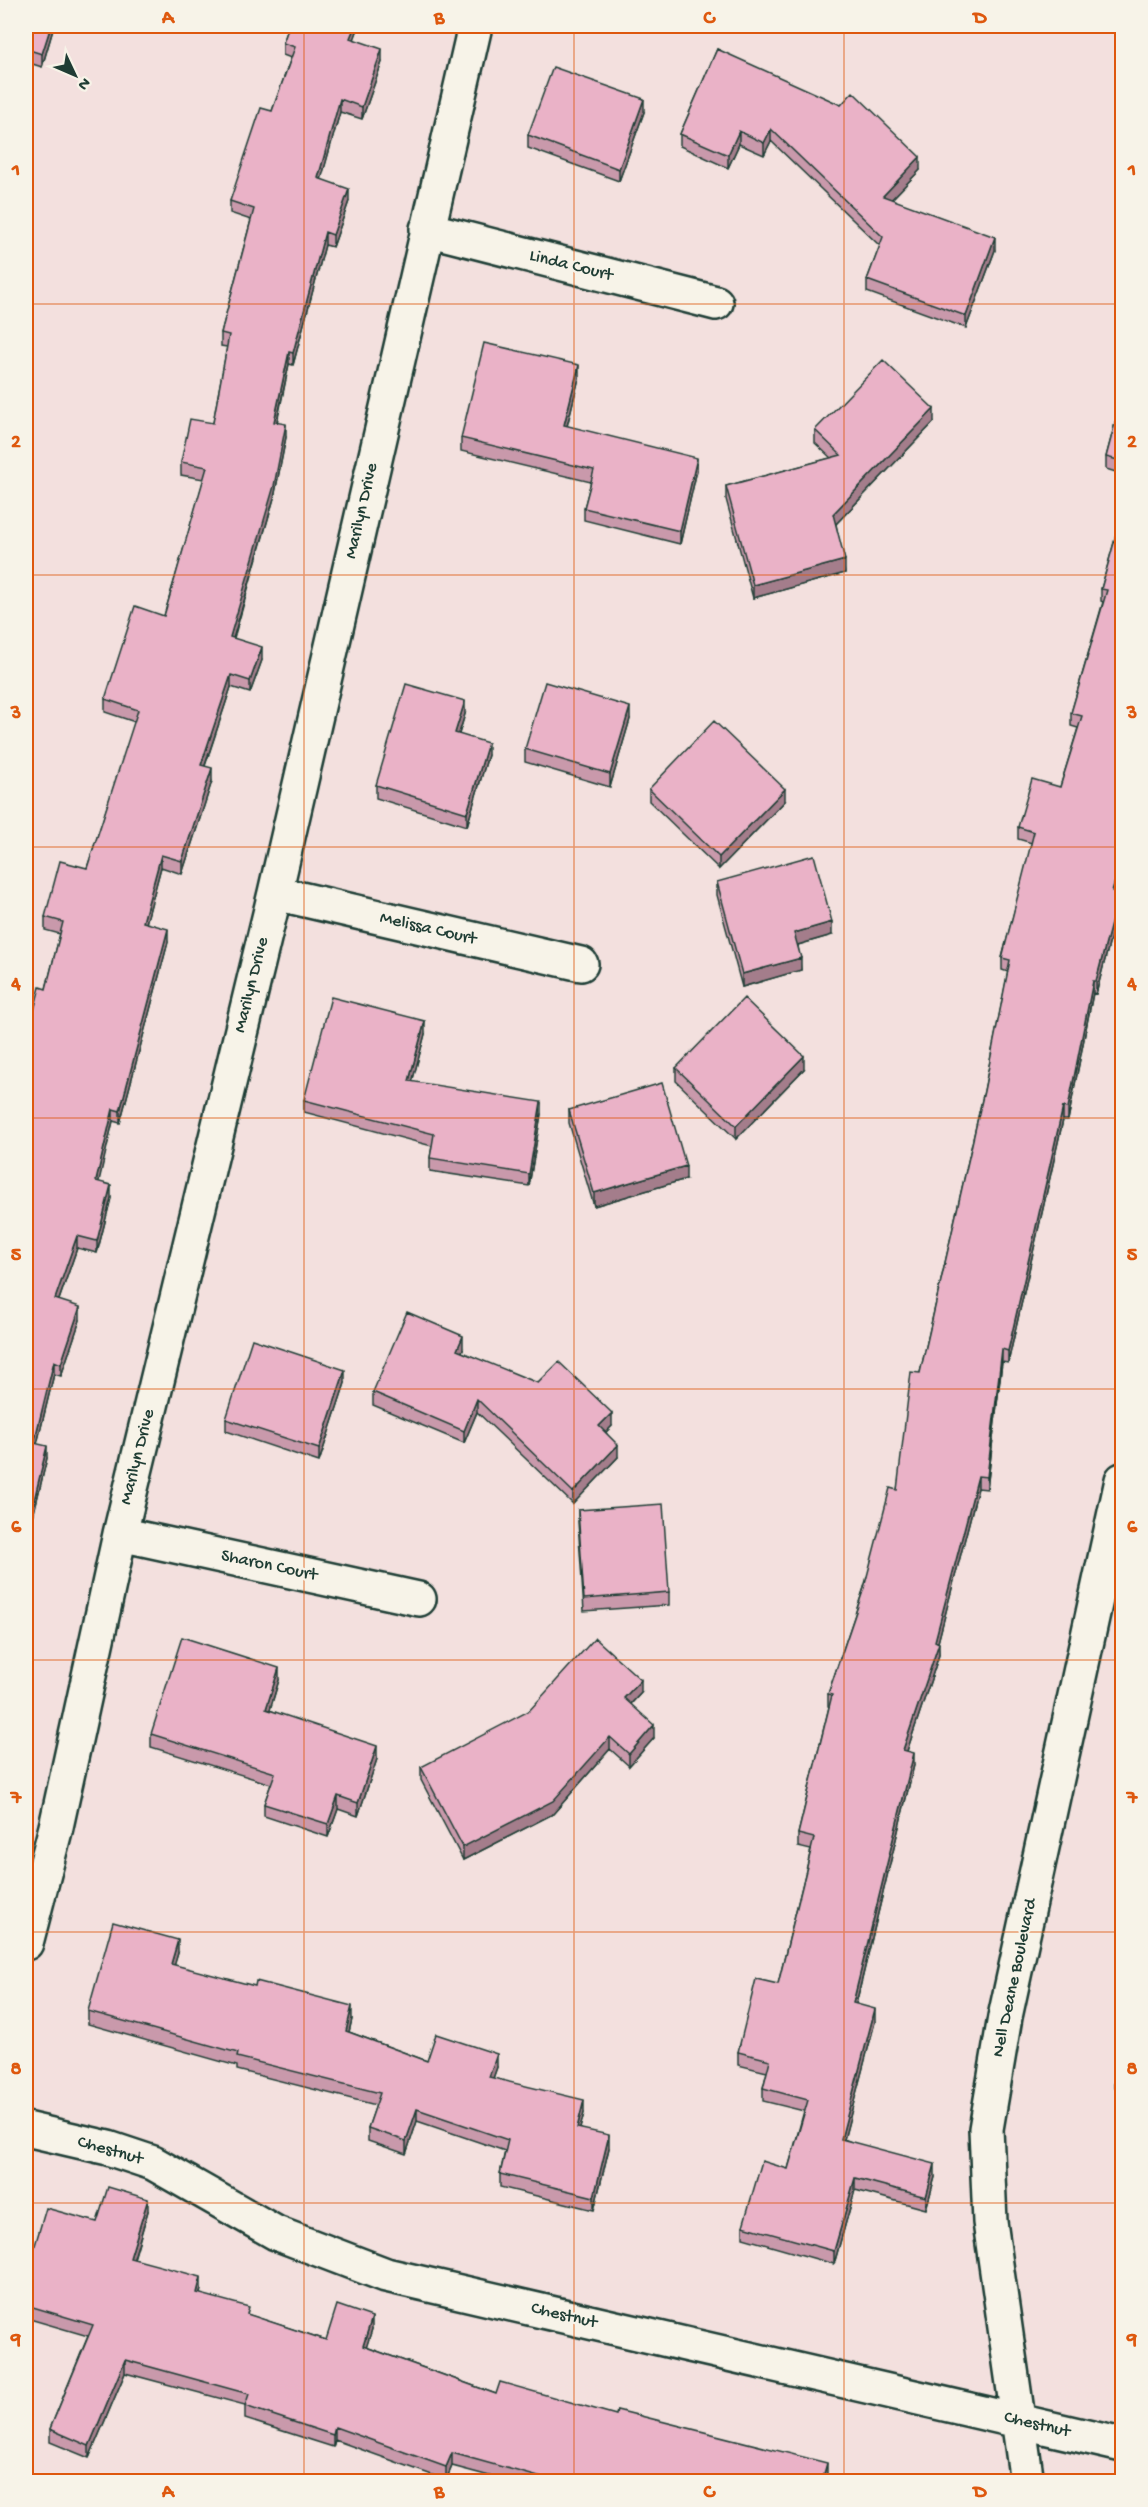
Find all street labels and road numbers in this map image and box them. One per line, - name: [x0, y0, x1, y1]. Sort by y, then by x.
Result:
- street label: Linda Court: [527, 246, 616, 287]
- street label: Marilyn Drive: [341, 460, 383, 561]
- street label: Melissa Court: [378, 908, 480, 951]
- street label: Marilyn Drive: [230, 934, 274, 1035]
- street label: Marilyn Drive: [116, 1406, 160, 1507]
- street label: Sharon Court: [219, 1546, 321, 1587]
- street label: Nell Deane Boulevard: [988, 1895, 1042, 2059]
- street label: Chestnut: [75, 2132, 147, 2171]
- street label: Chestnut: [529, 2298, 601, 2334]
- street label: Chestnut: [1002, 2407, 1074, 2443]

